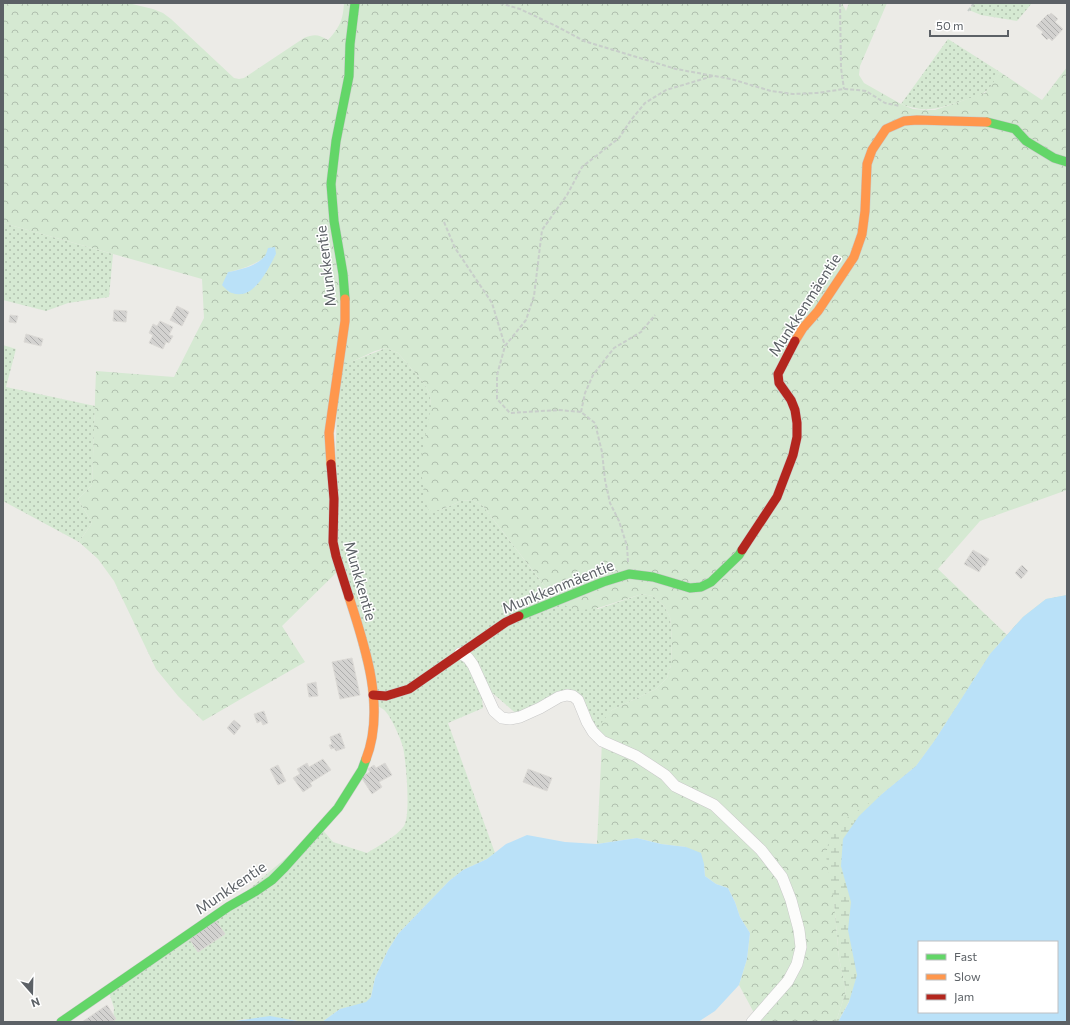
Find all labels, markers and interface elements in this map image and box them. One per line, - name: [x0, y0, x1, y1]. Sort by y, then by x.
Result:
- scale bar: [930, 12, 1008, 38]
- text: 50 m: [936, 18, 964, 32]
- street label: Munkkentie: [311, 224, 339, 308]
- street label: Munkkenmäentie: [764, 250, 844, 359]
- street label: Munkkentie: [341, 539, 381, 623]
- street label: Munkkenmäentie: [499, 555, 616, 617]
- street label: Munkkentie: [192, 857, 269, 917]
- legend: [918, 941, 1058, 1013]
- text: Fast: [954, 949, 977, 963]
- text: Slow: [954, 969, 981, 983]
- north arrow: [12, 973, 52, 1013]
- text: Jam: [954, 989, 974, 1004]
- text: N: [29, 995, 42, 1010]

